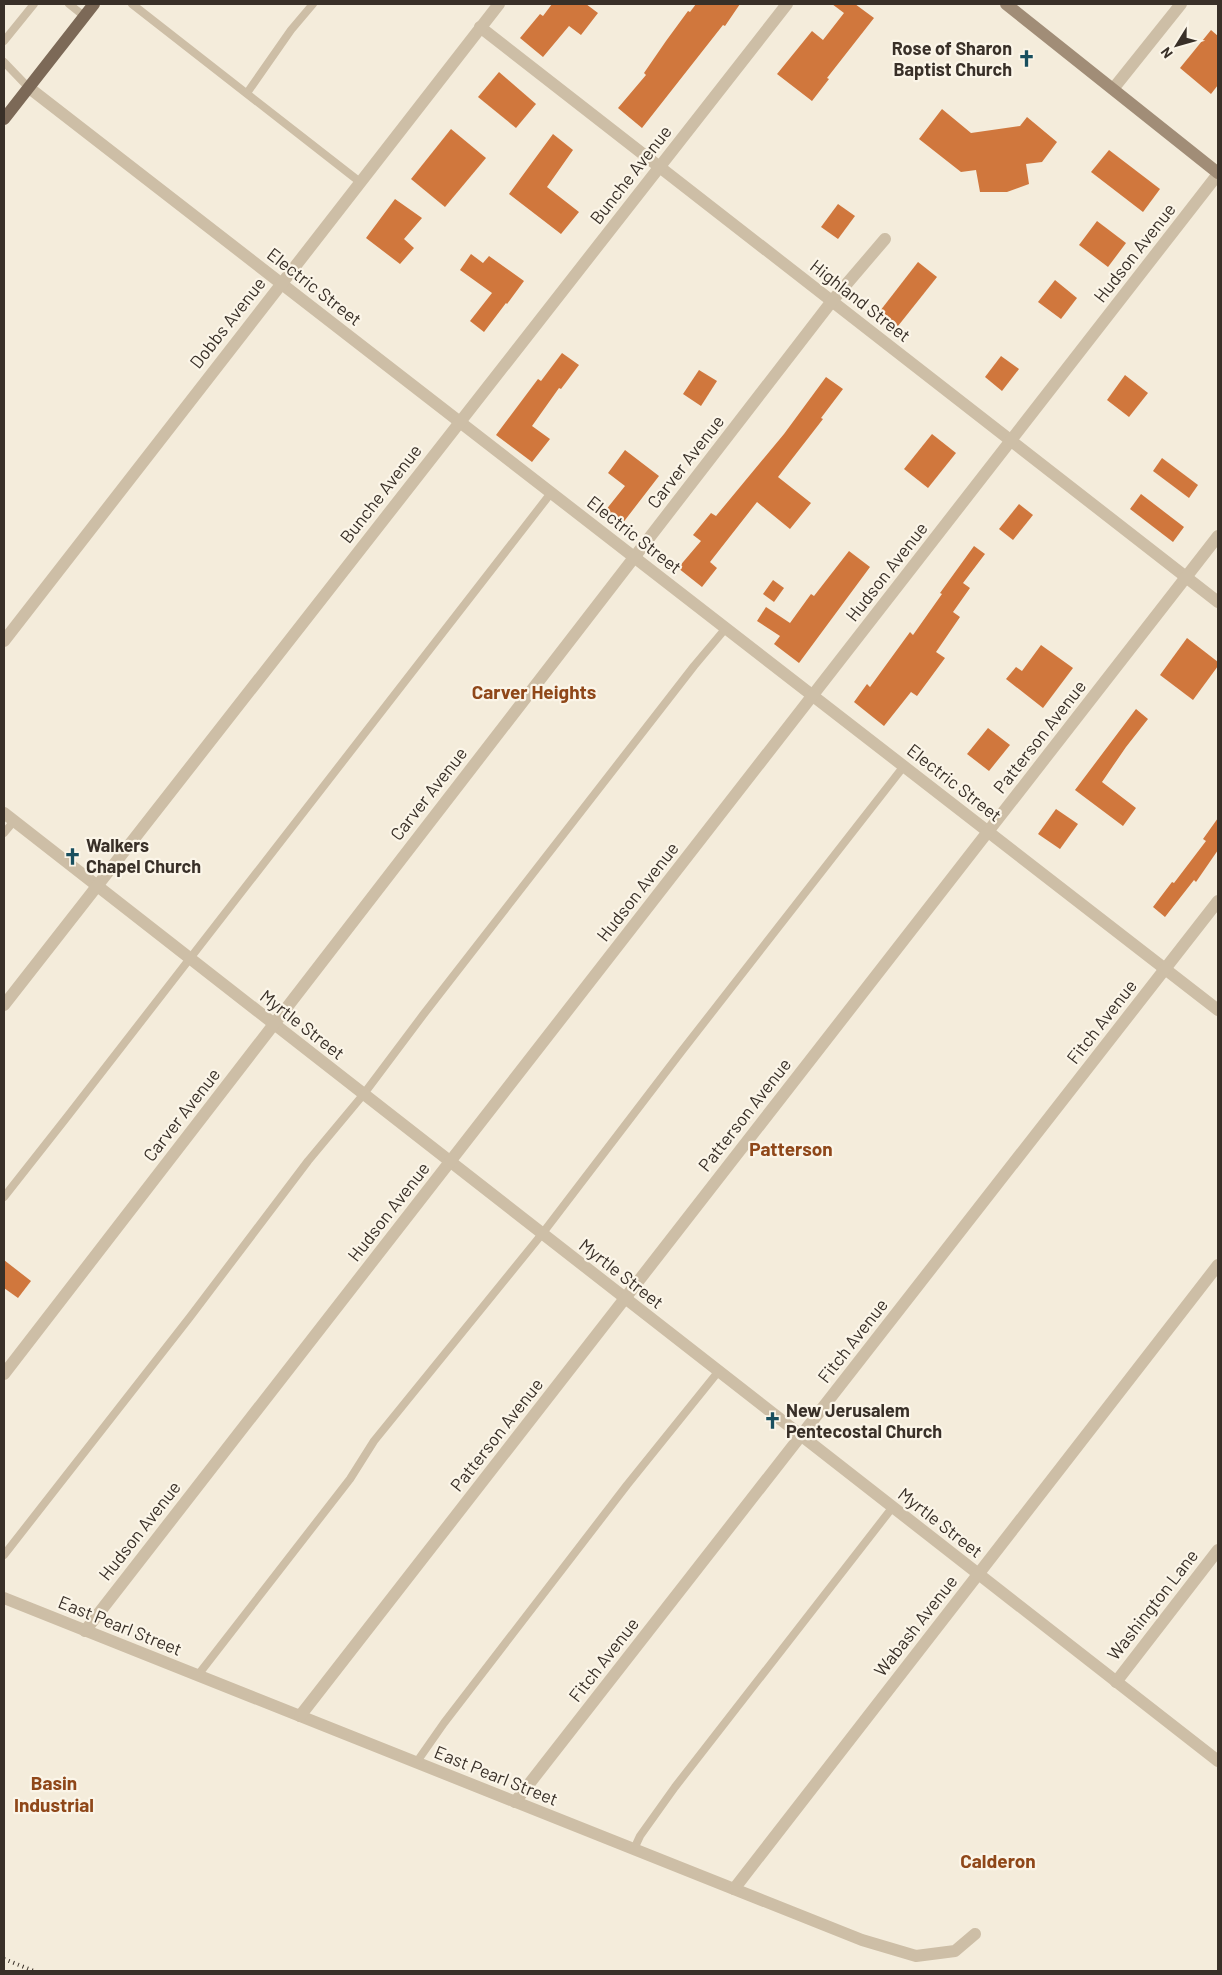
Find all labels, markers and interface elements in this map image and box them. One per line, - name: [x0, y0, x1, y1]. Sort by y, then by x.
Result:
- north arrow: [1152, 20, 1202, 70]
- place label: Rose of Sharon Baptist Church: [892, 37, 1012, 80]
- text: N: [1157, 44, 1176, 62]
- church icon: Rose of Sharon Baptist Church: [1016, 49, 1036, 69]
- street label: Bunche Avenue: [585, 120, 676, 228]
- street label: Hudson Avenue: [1089, 198, 1180, 307]
- street label: Electric Street: [263, 243, 366, 330]
- street label: Highland Street: [806, 254, 915, 346]
- street label: Dobbs Avenue: [185, 272, 270, 373]
- street label: Carver Avenue: [642, 410, 728, 512]
- street label: Bunche Avenue: [335, 439, 426, 547]
- street label: Electric Street: [583, 491, 686, 578]
- street label: Hudson Avenue: [841, 517, 932, 626]
- street label: Patterson Avenue: [988, 675, 1090, 797]
- district label: Carver Heights: [472, 680, 596, 703]
- street label: Electric Street: [903, 739, 1006, 826]
- street label: Carver Avenue: [385, 742, 471, 844]
- place label: Walkers Chapel Church: [86, 834, 201, 877]
- street label: Hudson Avenue: [592, 837, 683, 946]
- church icon: Walkers Chapel Church: [62, 846, 82, 866]
- street label: Fitch Avenue: [1061, 975, 1141, 1068]
- street label: Myrtle Street: [256, 984, 349, 1064]
- street label: Patterson Avenue: [694, 1054, 796, 1176]
- street label: Carver Avenue: [138, 1063, 224, 1165]
- district label: Patterson: [749, 1138, 833, 1160]
- street label: Hudson Avenue: [343, 1157, 434, 1266]
- street label: Myrtle Street: [575, 1233, 668, 1313]
- street label: Fitch Avenue: [812, 1294, 892, 1387]
- street label: Patterson Avenue: [445, 1373, 547, 1495]
- place label: New Jerusalem Pentecostal Church: [786, 1399, 942, 1442]
- church icon: New Jerusalem Pentecostal Church: [762, 1411, 782, 1431]
- street label: Hudson Avenue: [94, 1476, 185, 1585]
- street label: Myrtle Street: [894, 1482, 987, 1562]
- street label: Washington Lane: [1102, 1545, 1202, 1664]
- street label: Wabash Avenue: [869, 1570, 962, 1680]
- street label: East Pearl Street: [55, 1590, 185, 1660]
- street label: Fitch Avenue: [563, 1613, 643, 1706]
- street label: East Pearl Street: [431, 1740, 561, 1810]
- district label: Basin Industrial: [14, 1771, 94, 1816]
- district label: Calderon: [960, 1849, 1036, 1872]

